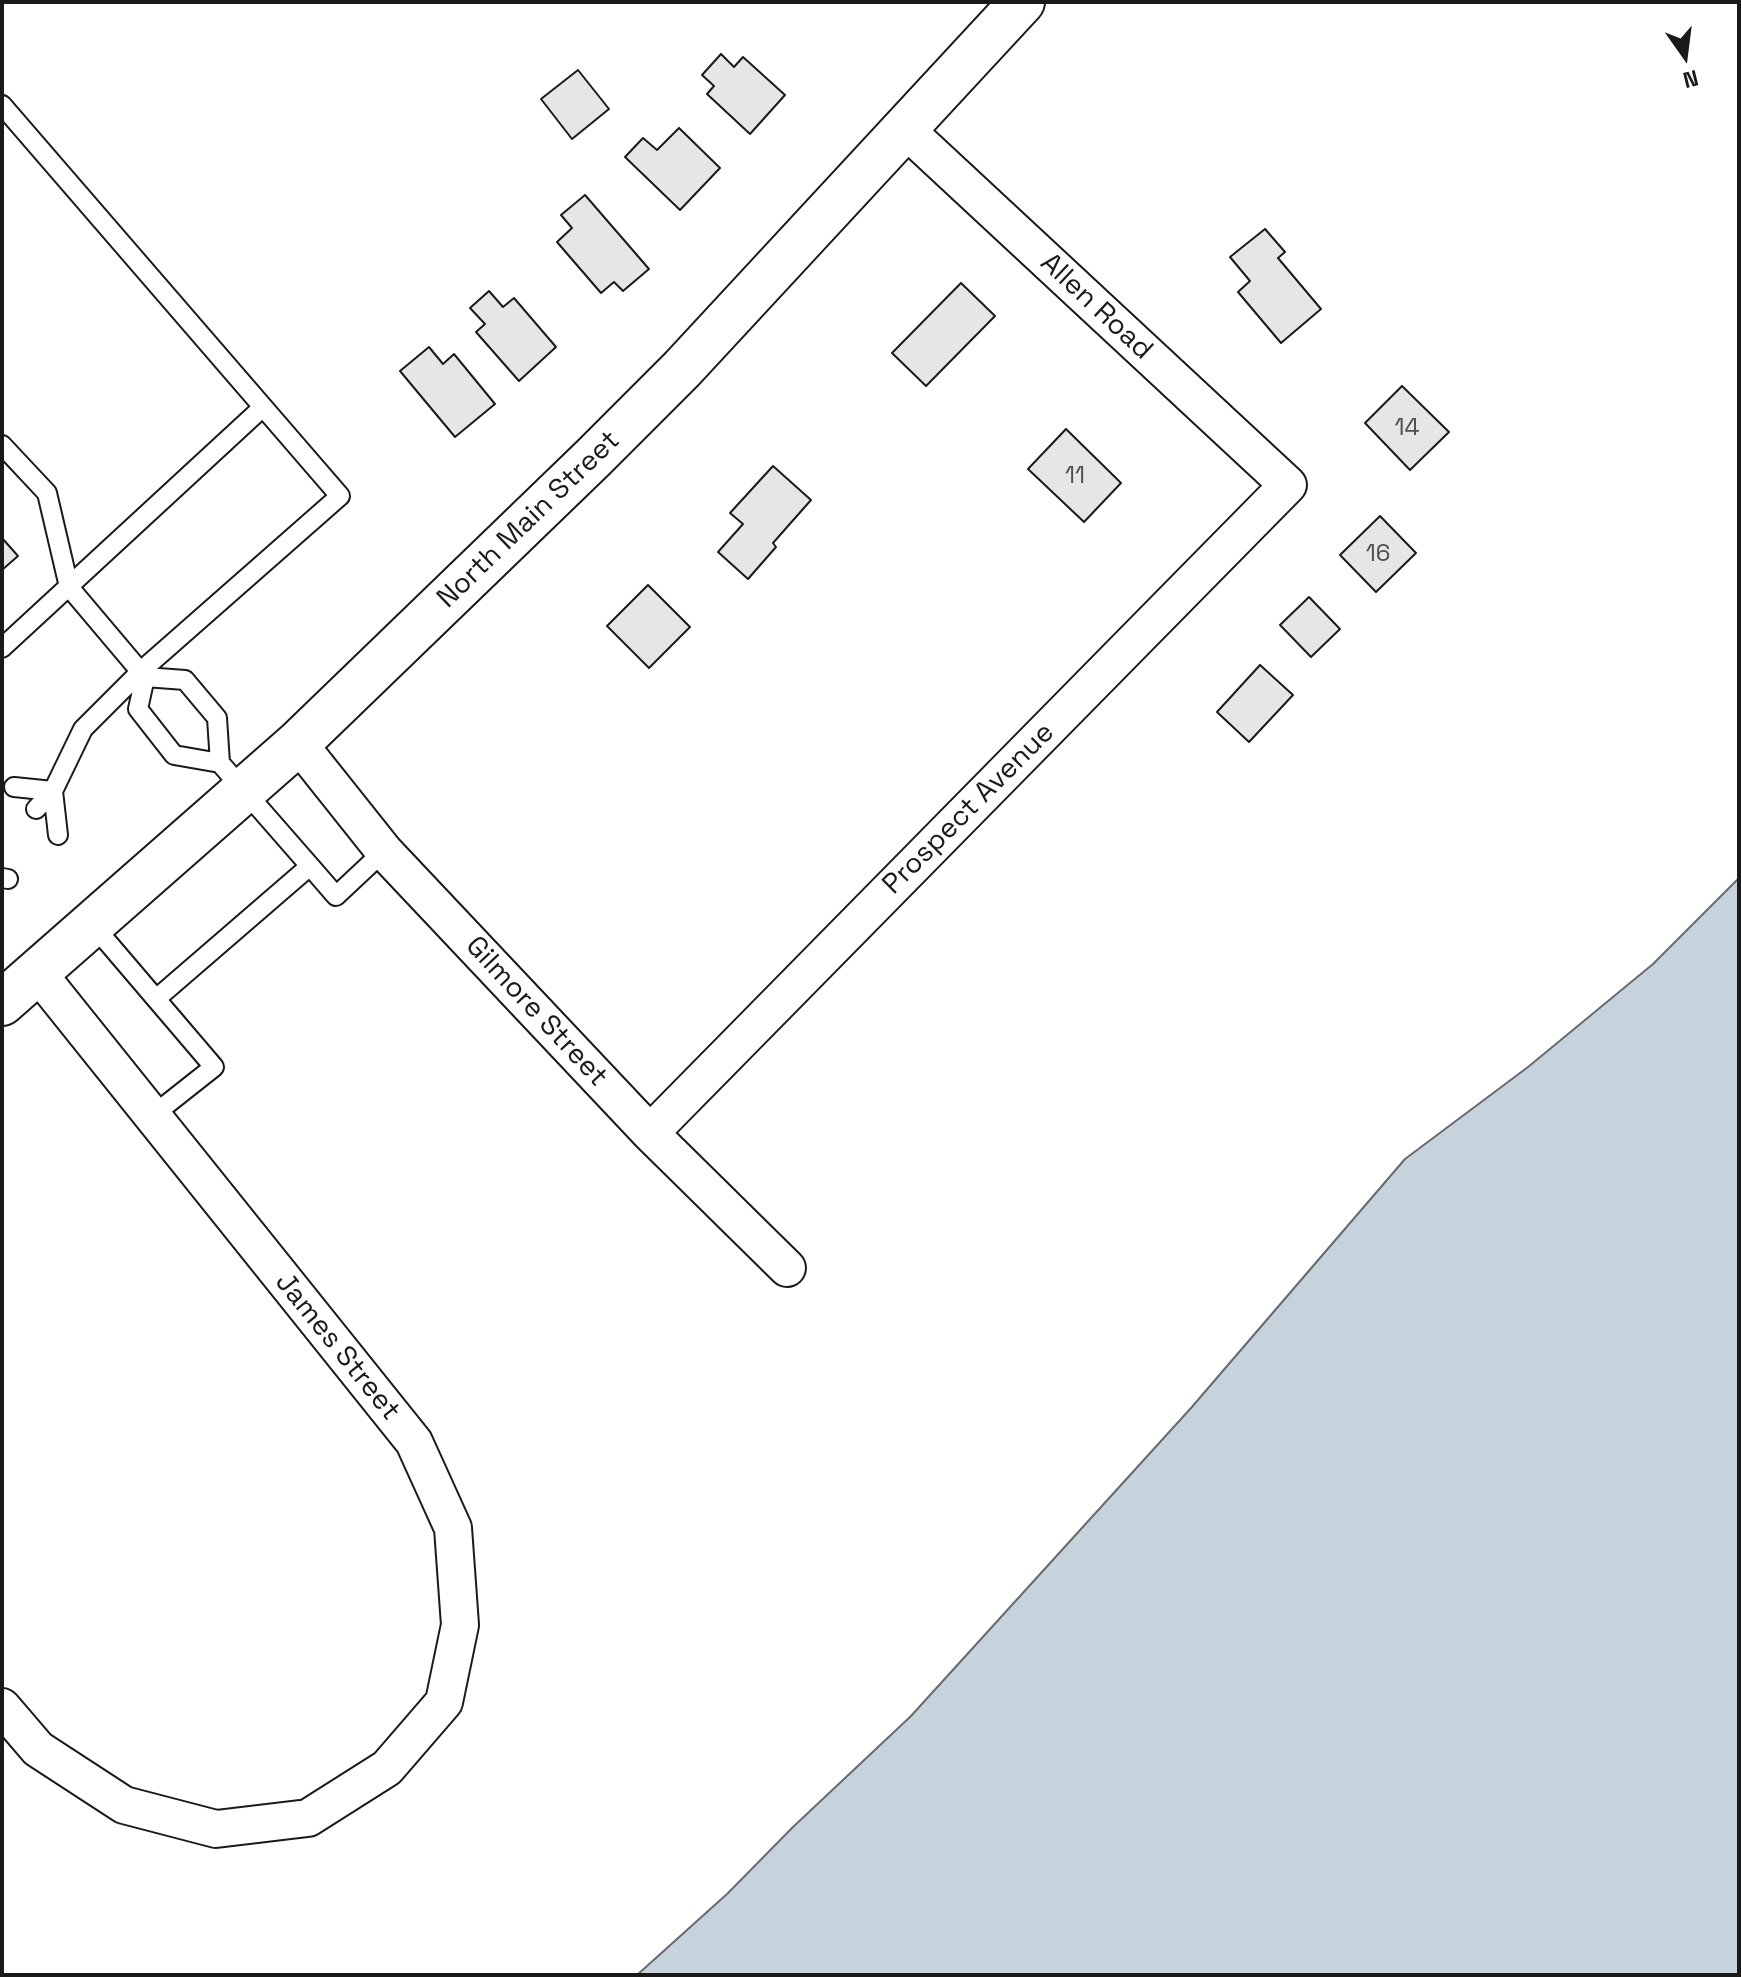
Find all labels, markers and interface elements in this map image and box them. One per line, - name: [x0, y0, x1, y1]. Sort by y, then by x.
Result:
- north arrow: [1645, 16, 1725, 96]
- text: N: [1680, 64, 1701, 95]
- street label: Allen Road: [1033, 247, 1159, 367]
- house number: 14: [1394, 414, 1420, 442]
- street label: North Main Street: [431, 424, 627, 616]
- house number: 11: [1065, 462, 1085, 490]
- house number: 16: [1366, 540, 1390, 568]
- street label: Prospect Avenue: [876, 716, 1062, 902]
- street label: Gilmore Street: [458, 930, 614, 1094]
- street label: James Street: [267, 1266, 407, 1428]

